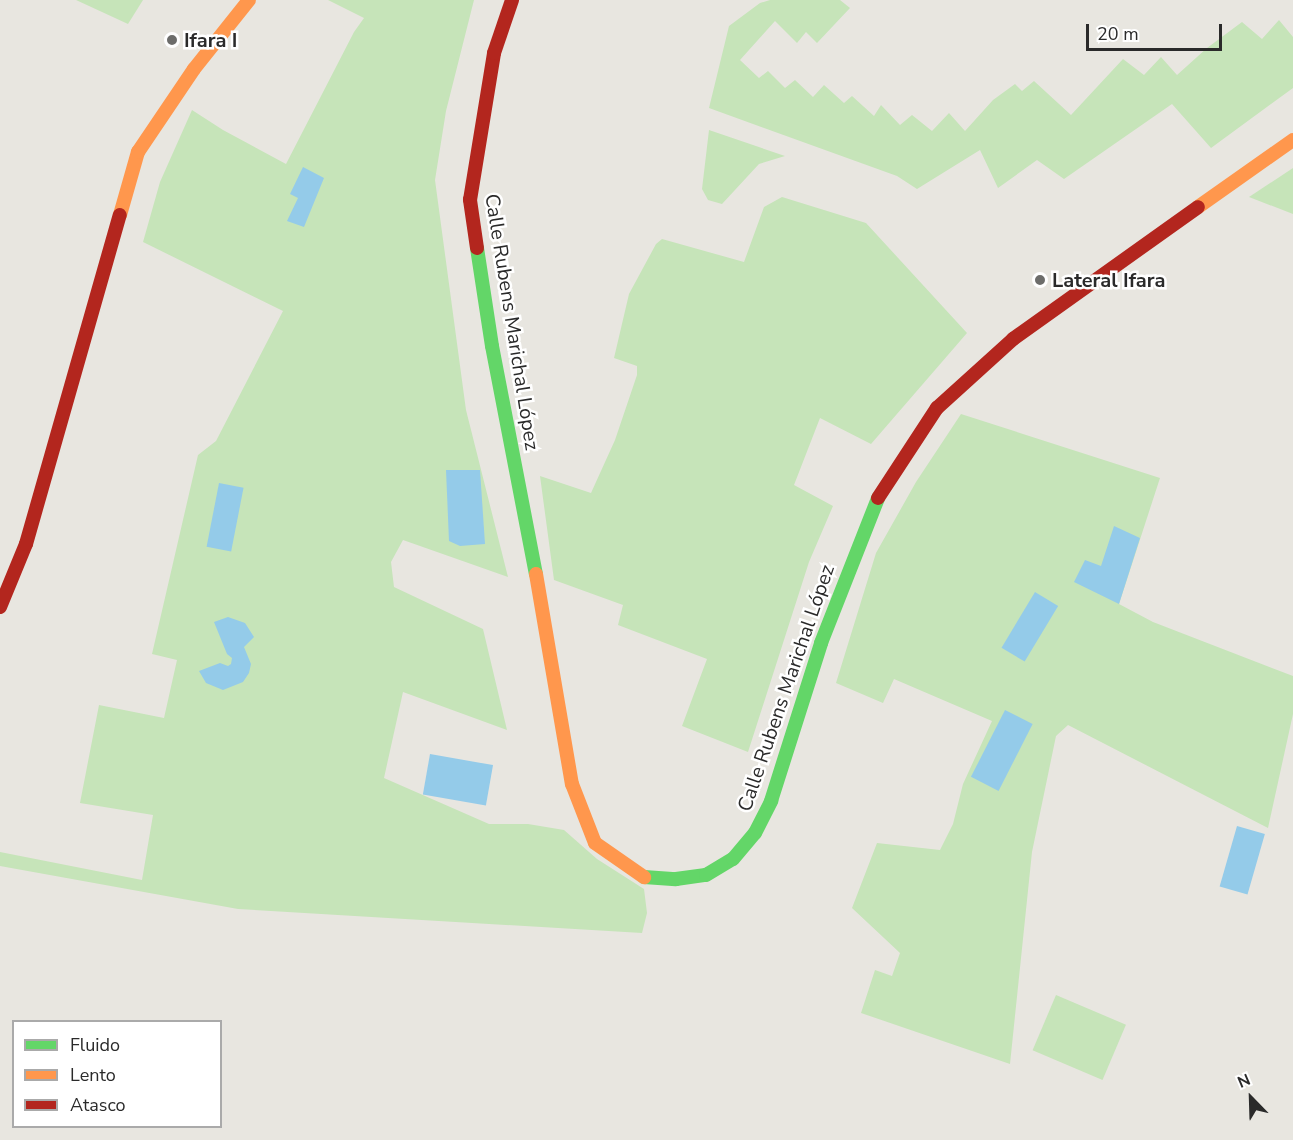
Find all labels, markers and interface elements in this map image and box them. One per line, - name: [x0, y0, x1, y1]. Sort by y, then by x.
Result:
- scale bar: [1089, 12, 1226, 50]
- text: 20 m: [1097, 22, 1139, 46]
- place label: Ifara I: [184, 28, 237, 52]
- marker: Ifara I: [165, 33, 179, 47]
- street label: Calle Rubens Marichal López: [480, 192, 544, 452]
- place label: Lateral Ifara: [1052, 268, 1165, 292]
- marker: Lateral Ifara: [1033, 273, 1047, 287]
- street label: Calle Rubens Marichal López: [732, 561, 840, 815]
- legend: [12, 1020, 222, 1128]
- text: Fluido: [70, 1033, 120, 1057]
- text: Lento: [70, 1063, 116, 1087]
- north arrow: [1221, 1068, 1281, 1128]
- text: N: [1234, 1069, 1254, 1094]
- text: Atasco: [70, 1093, 126, 1117]

